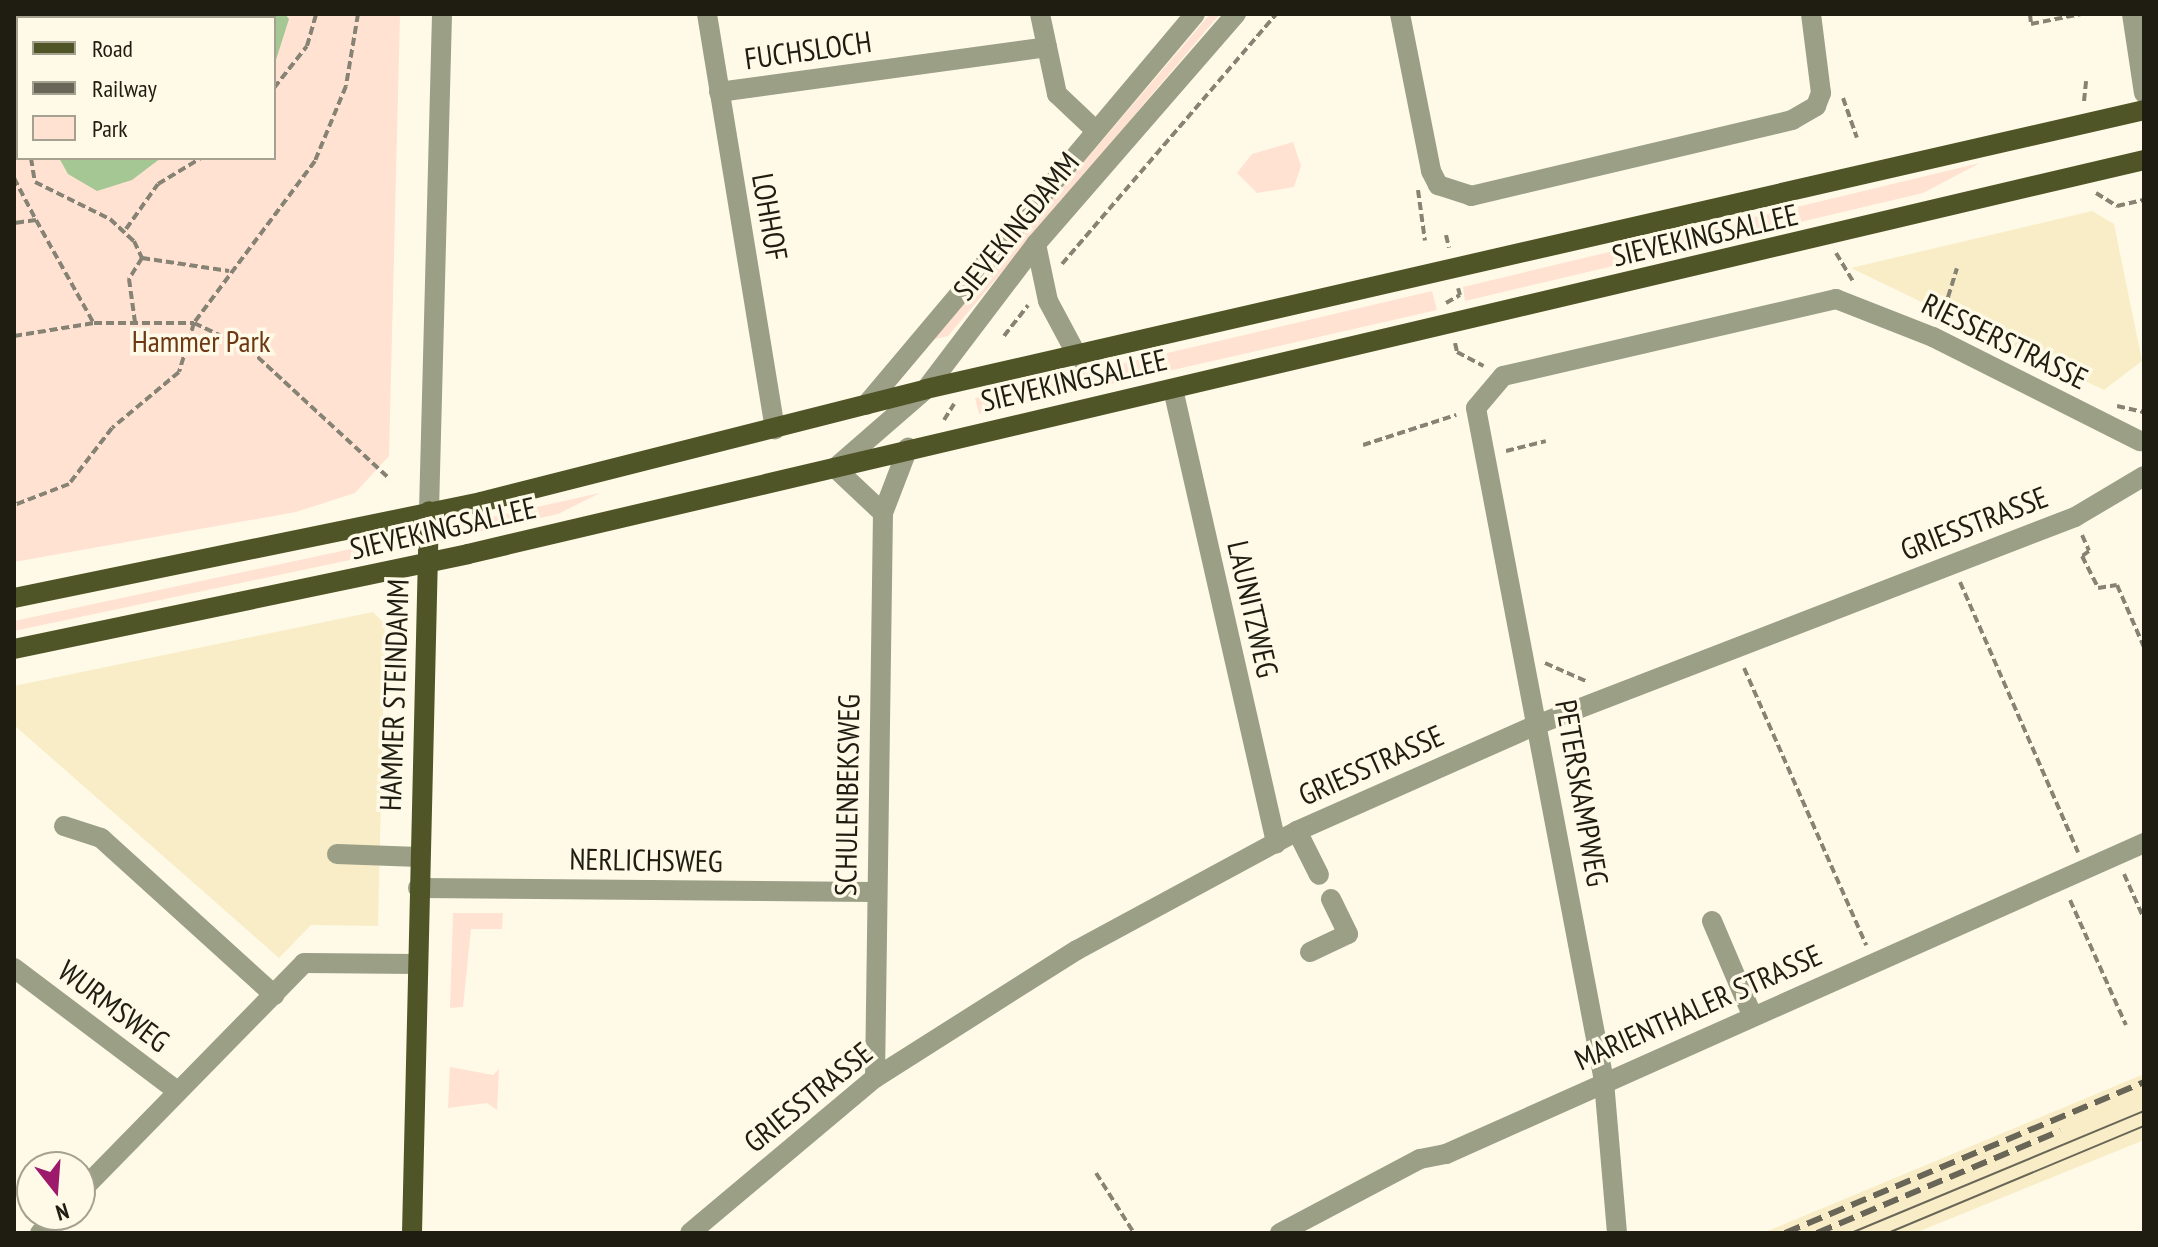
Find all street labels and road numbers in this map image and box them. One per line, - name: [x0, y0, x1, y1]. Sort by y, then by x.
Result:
- street label: FUCHSLOCH: [742, 23, 874, 77]
- street label: SIEVEKINGDAMM: [945, 145, 1087, 307]
- street label: LOHHOF: [745, 170, 795, 264]
- street label: SIEVEKINGSALLEE: [1608, 196, 1802, 274]
- street label: RIESSERSTRASSE: [1916, 285, 2094, 397]
- street label: SIEVEKINGSALLEE: [977, 341, 1171, 419]
- street label: GRIESSTRASSE: [1895, 479, 2053, 567]
- street label: SIEVEKINGSALLEE: [346, 489, 540, 567]
- street label: LAUNITZWEG: [1220, 537, 1286, 681]
- street label: HAMMER STEINDAMM: [372, 578, 416, 812]
- street label: SCHULENBEKSWEG: [827, 694, 867, 896]
- street label: PETERSKAMPWEG: [1548, 697, 1616, 889]
- street label: GRIESSTRASSE: [1293, 717, 1449, 813]
- street label: NERLICHSWEG: [569, 841, 723, 879]
- street label: MARIENTHALER STRASSE: [1569, 936, 1827, 1078]
- street label: WURMSWEG: [51, 953, 177, 1059]
- street label: GRIESSTRASSE: [737, 1034, 879, 1160]

